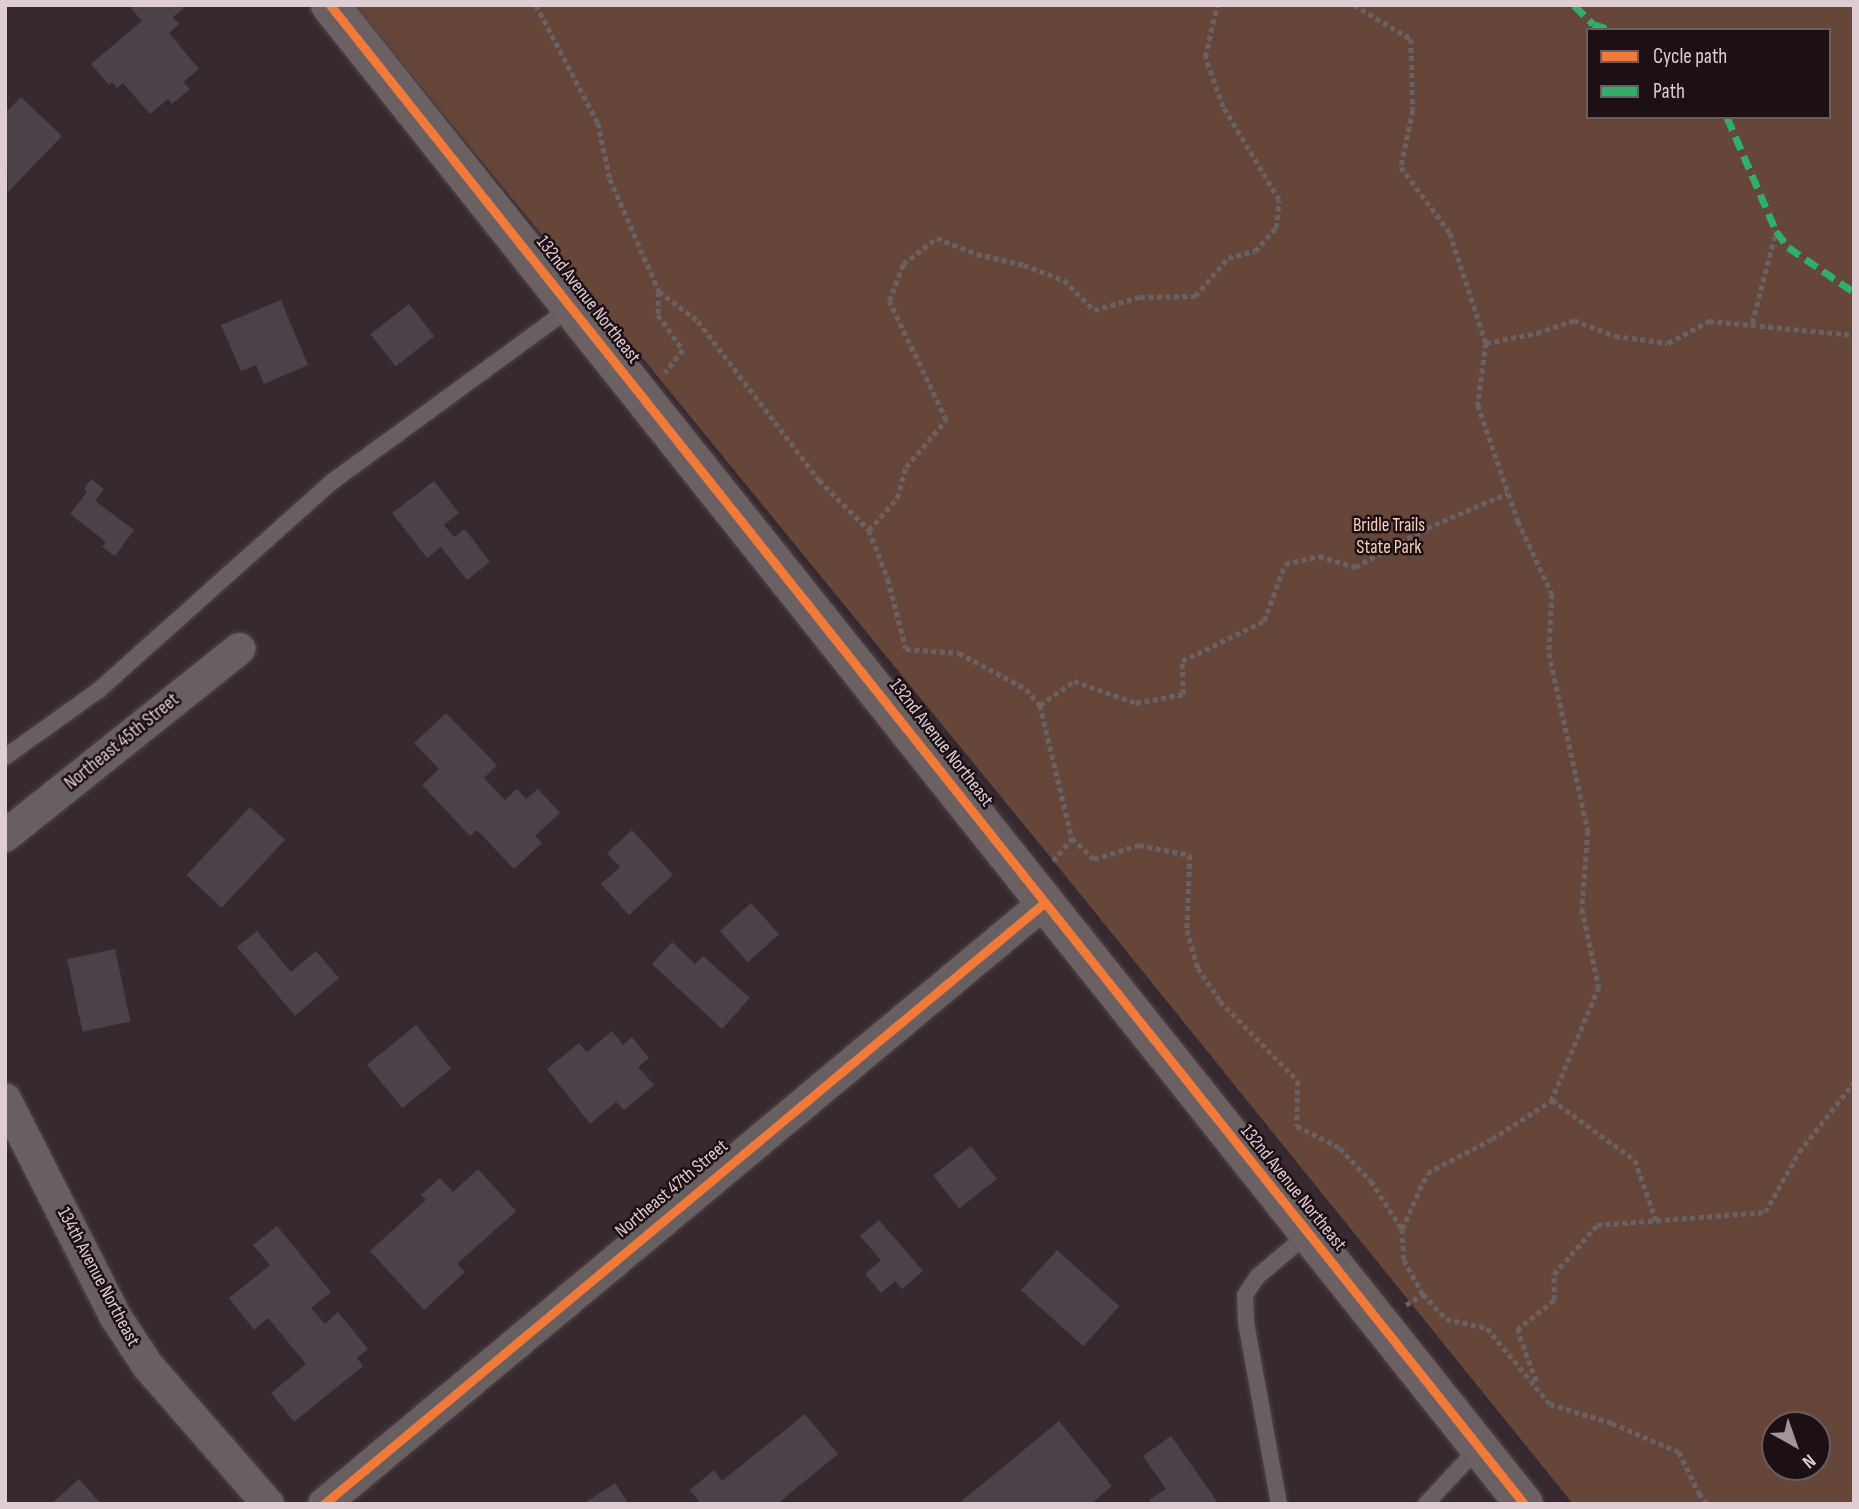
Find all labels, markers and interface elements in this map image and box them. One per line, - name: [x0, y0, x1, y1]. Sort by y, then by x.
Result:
- legend: [1586, 28, 1831, 119]
- text: Cycle path: [1653, 44, 1727, 69]
- text: Path: [1653, 79, 1685, 104]
- street label: 132nd Avenue Northeast: [531, 232, 645, 368]
- park label: Bridle Trails State Park: [1353, 515, 1425, 559]
- street label: 132nd Avenue Northeast: [884, 675, 998, 811]
- street label: Northeast 45th Street: [60, 689, 184, 795]
- street label: 132nd Avenue Northeast: [1235, 1120, 1351, 1256]
- street label: Northeast 47th Street: [611, 1135, 733, 1243]
- street label: 134th Avenue Northeast: [52, 1204, 144, 1350]
- north arrow: [1761, 1411, 1831, 1481]
- text: N: [1797, 1449, 1820, 1473]

